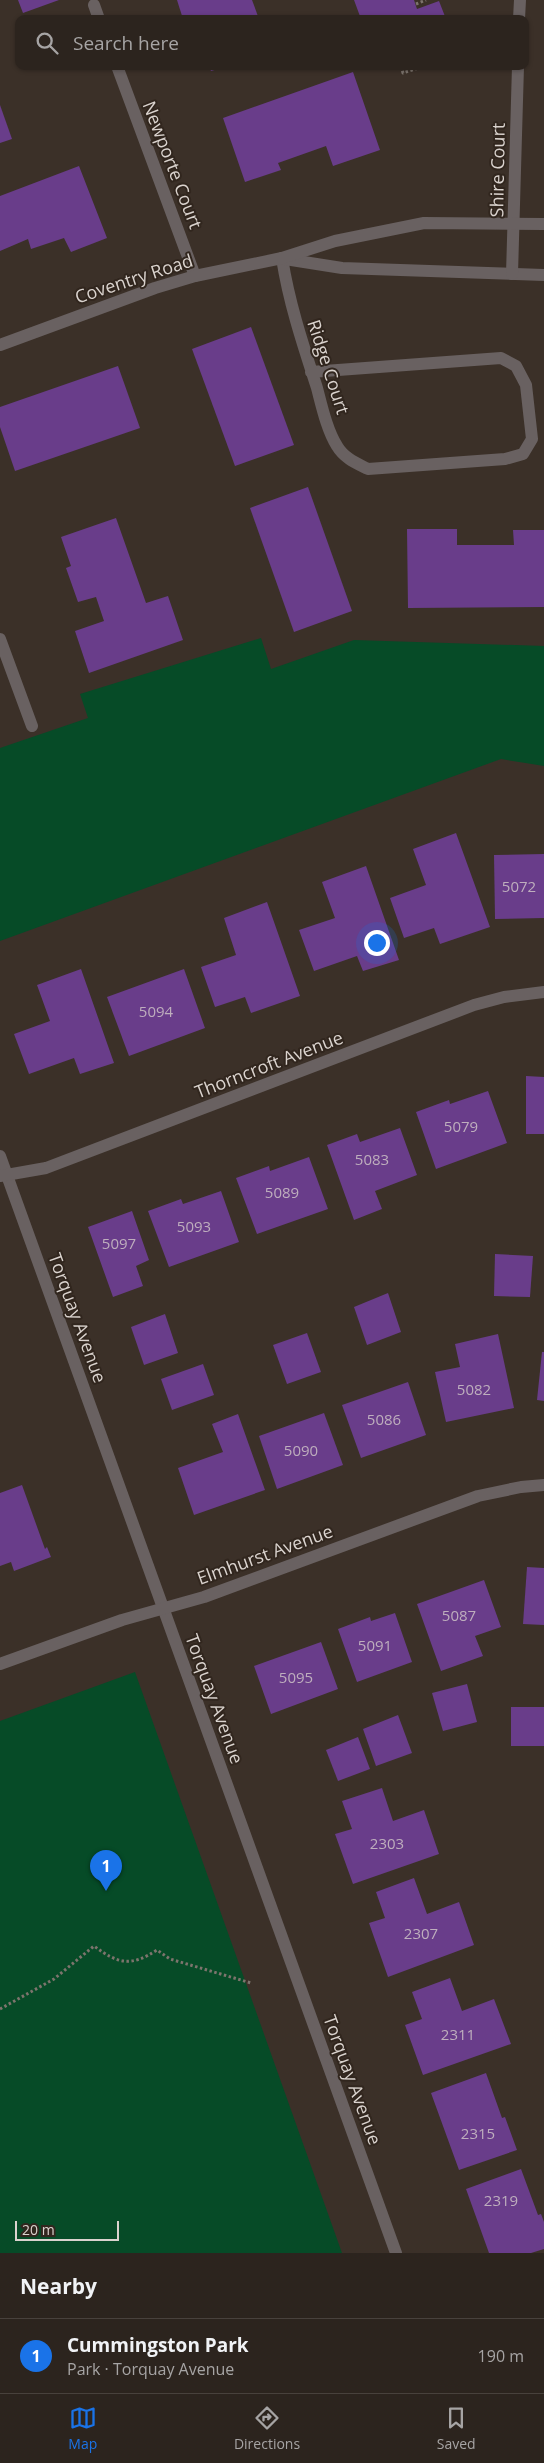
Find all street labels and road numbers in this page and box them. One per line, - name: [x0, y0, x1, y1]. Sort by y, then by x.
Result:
- street label: Newporte Court: [138, 97, 208, 232]
- street label: Shire Court: [484, 122, 510, 217]
- street label: Coventry Road: [72, 248, 196, 308]
- street label: Ridge Court: [302, 316, 356, 417]
- street label: Thorncroft Avenue: [191, 1025, 346, 1103]
- street label: Torquay Avenue: [43, 1249, 113, 1386]
- street label: Elmhurst Avenue: [193, 1518, 336, 1590]
- street label: Torquay Avenue: [180, 1630, 250, 1767]
- street label: Torquay Avenue: [318, 2011, 388, 2148]

